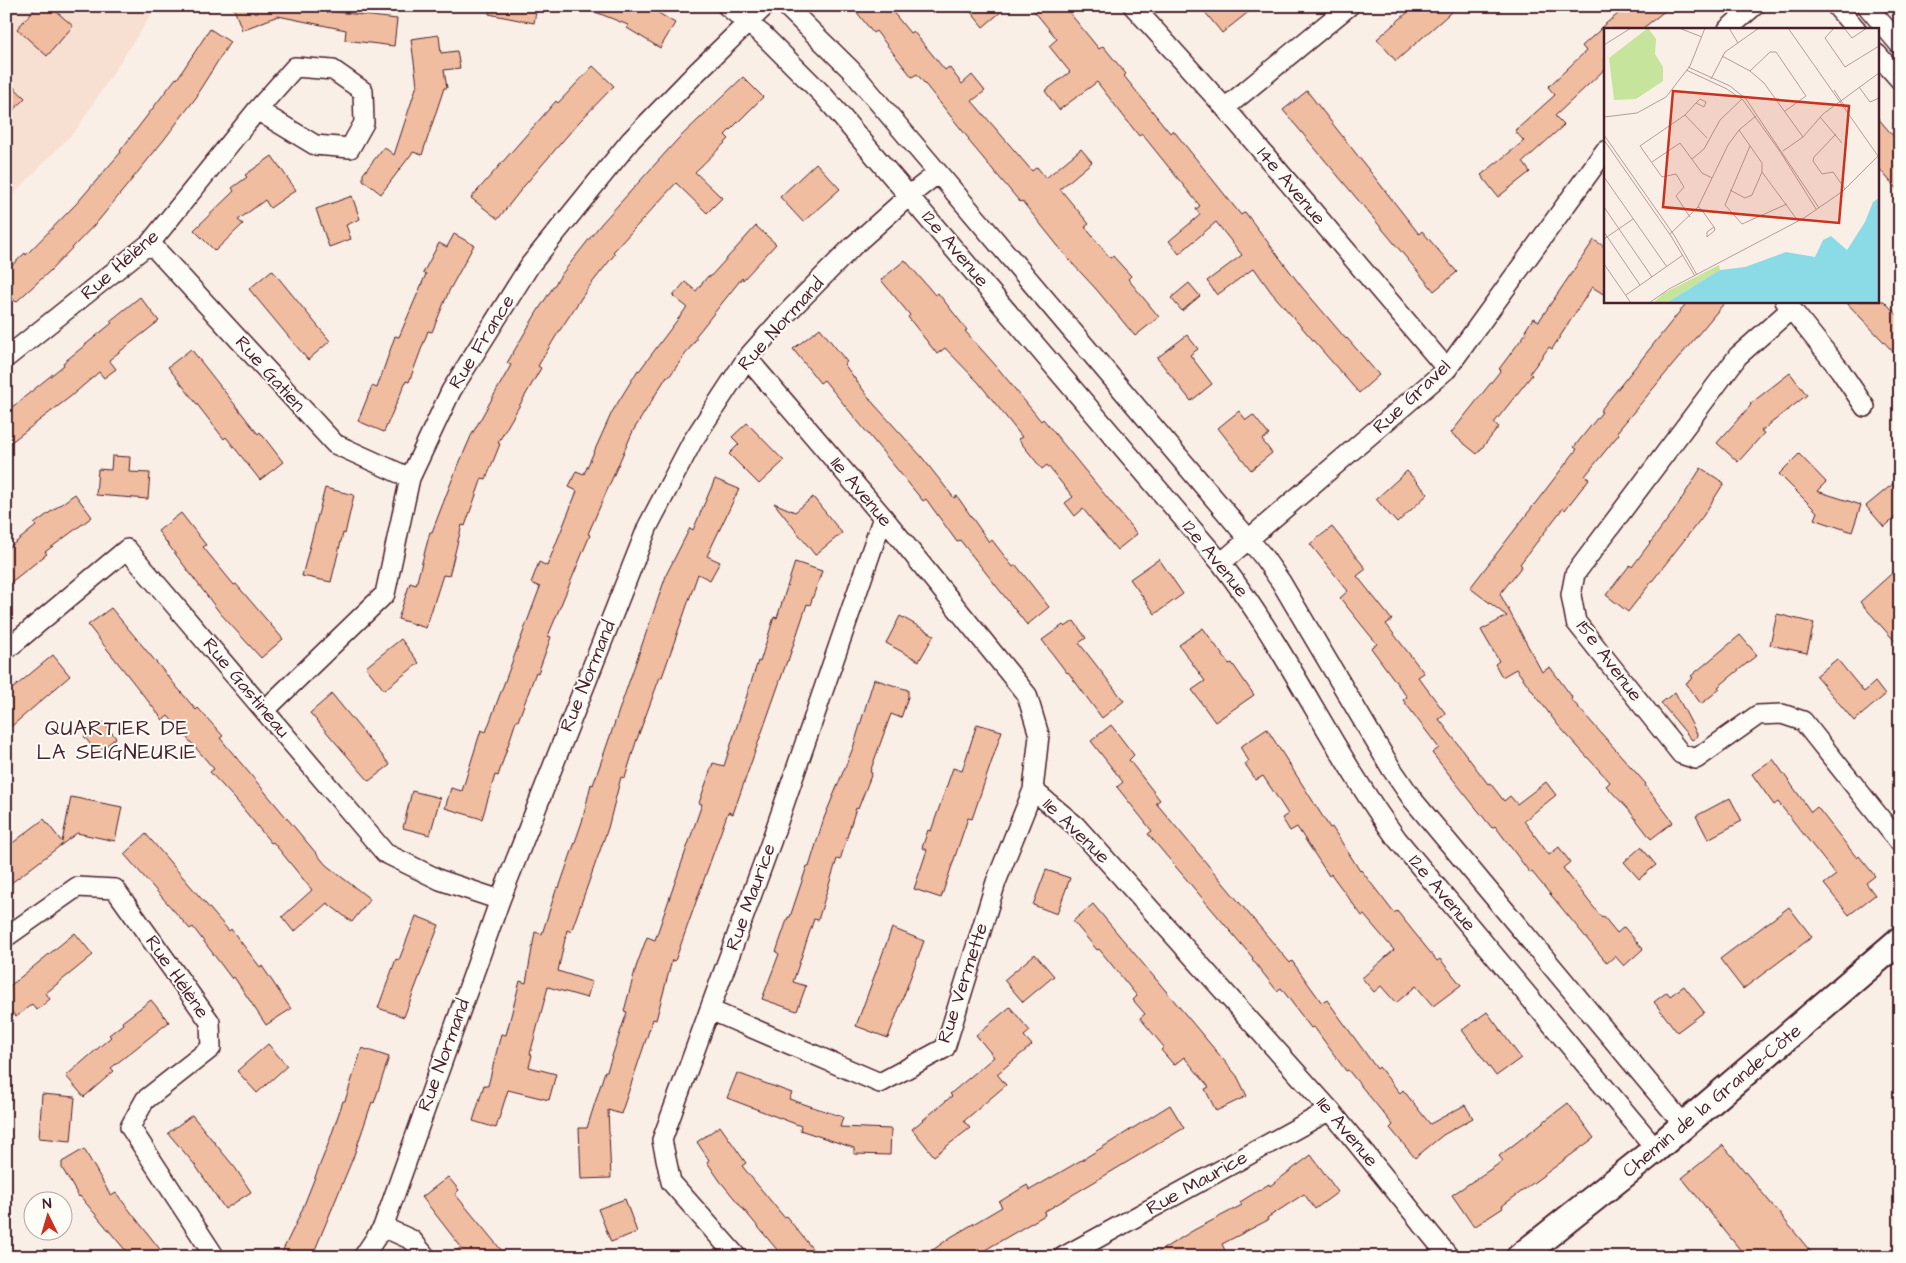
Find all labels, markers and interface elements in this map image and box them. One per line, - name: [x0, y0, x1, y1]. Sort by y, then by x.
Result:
- inset map: [1604, 28, 1878, 302]
- street label: 14e Avenue: [1250, 141, 1332, 231]
- street label: 12e Avenue: [915, 205, 995, 293]
- street label: Rue Hélène: [75, 223, 165, 307]
- street label: Rue Normand: [732, 271, 831, 377]
- street label: Rue France: [442, 290, 522, 394]
- street label: Rue Gatien: [228, 330, 312, 418]
- street label: Rue Gravel: [1367, 354, 1457, 440]
- street label: 11e Avenue: [824, 451, 898, 533]
- street label: 12e Avenue: [1175, 514, 1255, 604]
- street label: 15e Avenue: [1569, 615, 1649, 707]
- street label: Rue Normand: [553, 616, 623, 736]
- street label: Rue Gastineau: [196, 632, 296, 744]
- district label: QUARTIER DE LA SEIGNEURIE: [36, 714, 198, 767]
- street label: 11e Avenue: [1036, 792, 1116, 870]
- street label: Rue Maurice: [719, 840, 783, 954]
- street label: 12e Avenue: [1402, 849, 1482, 937]
- street label: Rue Vermette: [931, 920, 995, 1046]
- street label: Rue Hélène: [138, 930, 216, 1024]
- street label: Rue Normand: [411, 995, 477, 1115]
- street label: Chemin de la Grande-Côte: [1617, 1018, 1807, 1184]
- street label: 11e Avenue: [1310, 1091, 1384, 1173]
- street label: Rue Maurice: [1142, 1144, 1252, 1222]
- north arrow: [22, 1190, 72, 1240]
- text: N: [42, 1194, 52, 1214]

